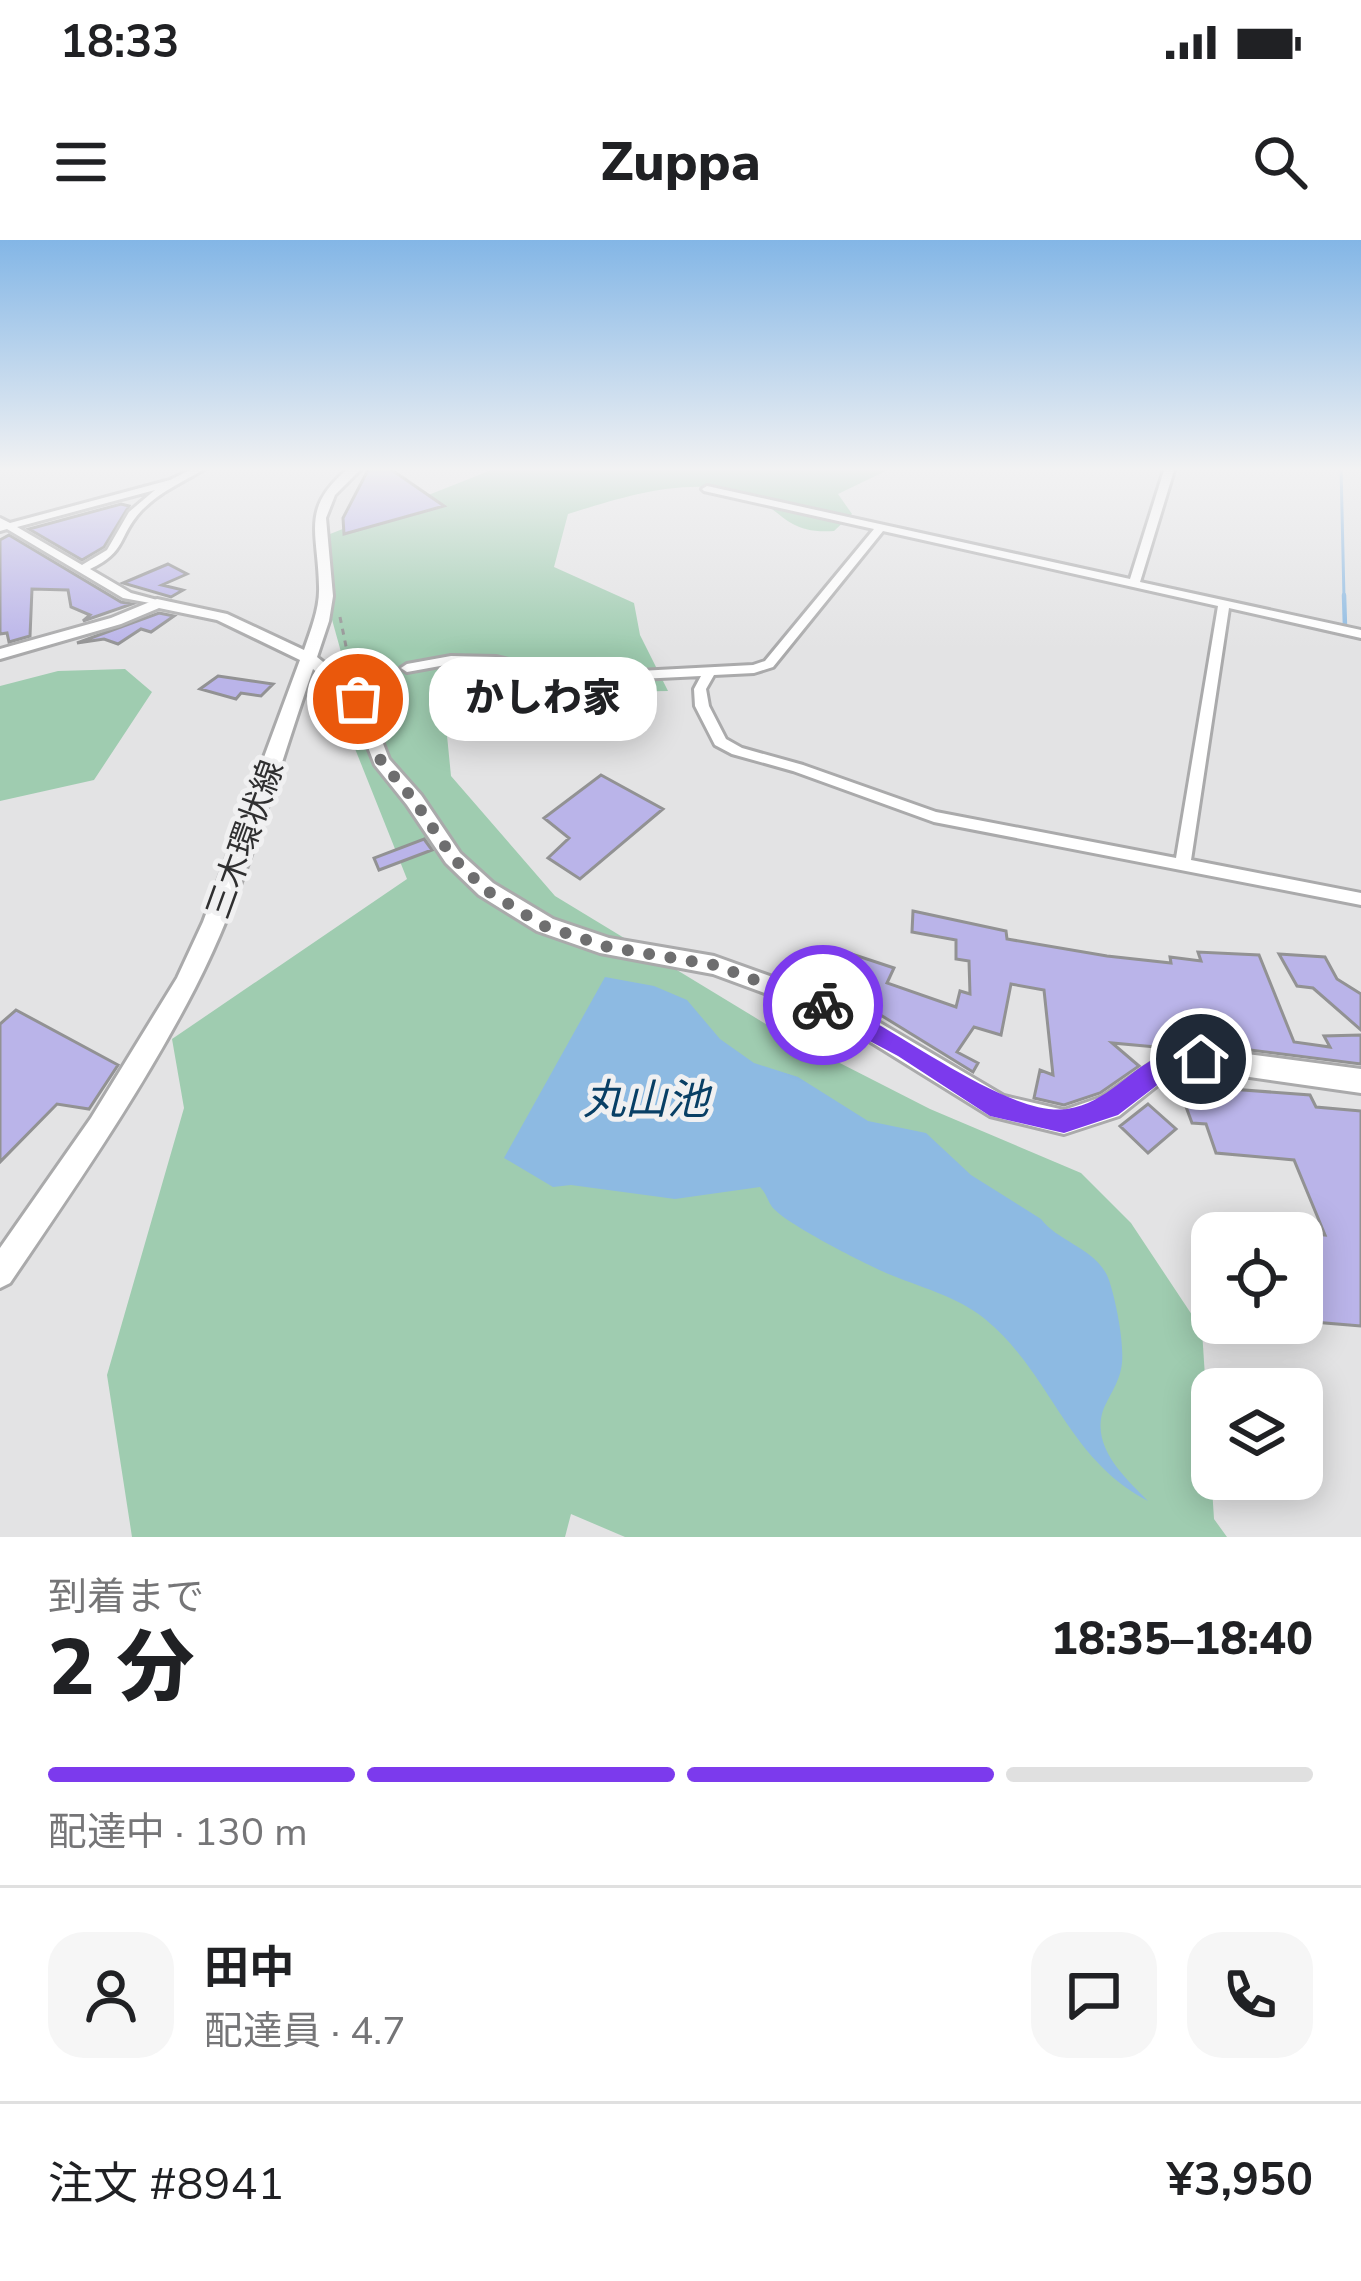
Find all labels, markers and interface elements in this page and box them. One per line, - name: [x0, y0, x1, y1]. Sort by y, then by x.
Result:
- text: 18:33: [60, 12, 179, 73]
- text: Zuppa: [600, 125, 761, 199]
- icon: menu: [48, 129, 114, 195]
- icon: search: [1247, 129, 1313, 195]
- pin: [307, 648, 409, 750]
- callout: かしわ家: [430, 657, 658, 741]
- icon: bag: [325, 666, 391, 732]
- text: かしわ家: [465, 672, 621, 725]
- street label: 三木環状線: [196, 754, 295, 925]
- courier: [763, 945, 883, 1065]
- icon: bike: [790, 972, 856, 1038]
- pin: [1150, 1008, 1252, 1110]
- icon: home: [1168, 1026, 1234, 1092]
- water label: 丸山池: [583, 1072, 713, 1129]
- map controls: [1191, 1212, 1323, 1500]
- button: locate: [1191, 1212, 1323, 1344]
- button: layers: [1191, 1368, 1323, 1500]
- text: 到着まで: [48, 1571, 204, 1624]
- text: 18:35–18:40: [1051, 1609, 1313, 1670]
- text: 2 分: [48, 1615, 194, 1722]
- text: 配達中 · 130 m: [48, 1806, 308, 1859]
- button: person: [48, 1932, 174, 2058]
- button: chat: [1031, 1932, 1157, 2058]
- button: phone: [1187, 1932, 1313, 2058]
- text: 田中: [204, 1938, 294, 1999]
- text: 配達員 · 4.7: [204, 2005, 406, 2058]
- text: ¥3,950: [1167, 2150, 1313, 2211]
- text: 注文 #8941: [48, 2154, 285, 2215]

